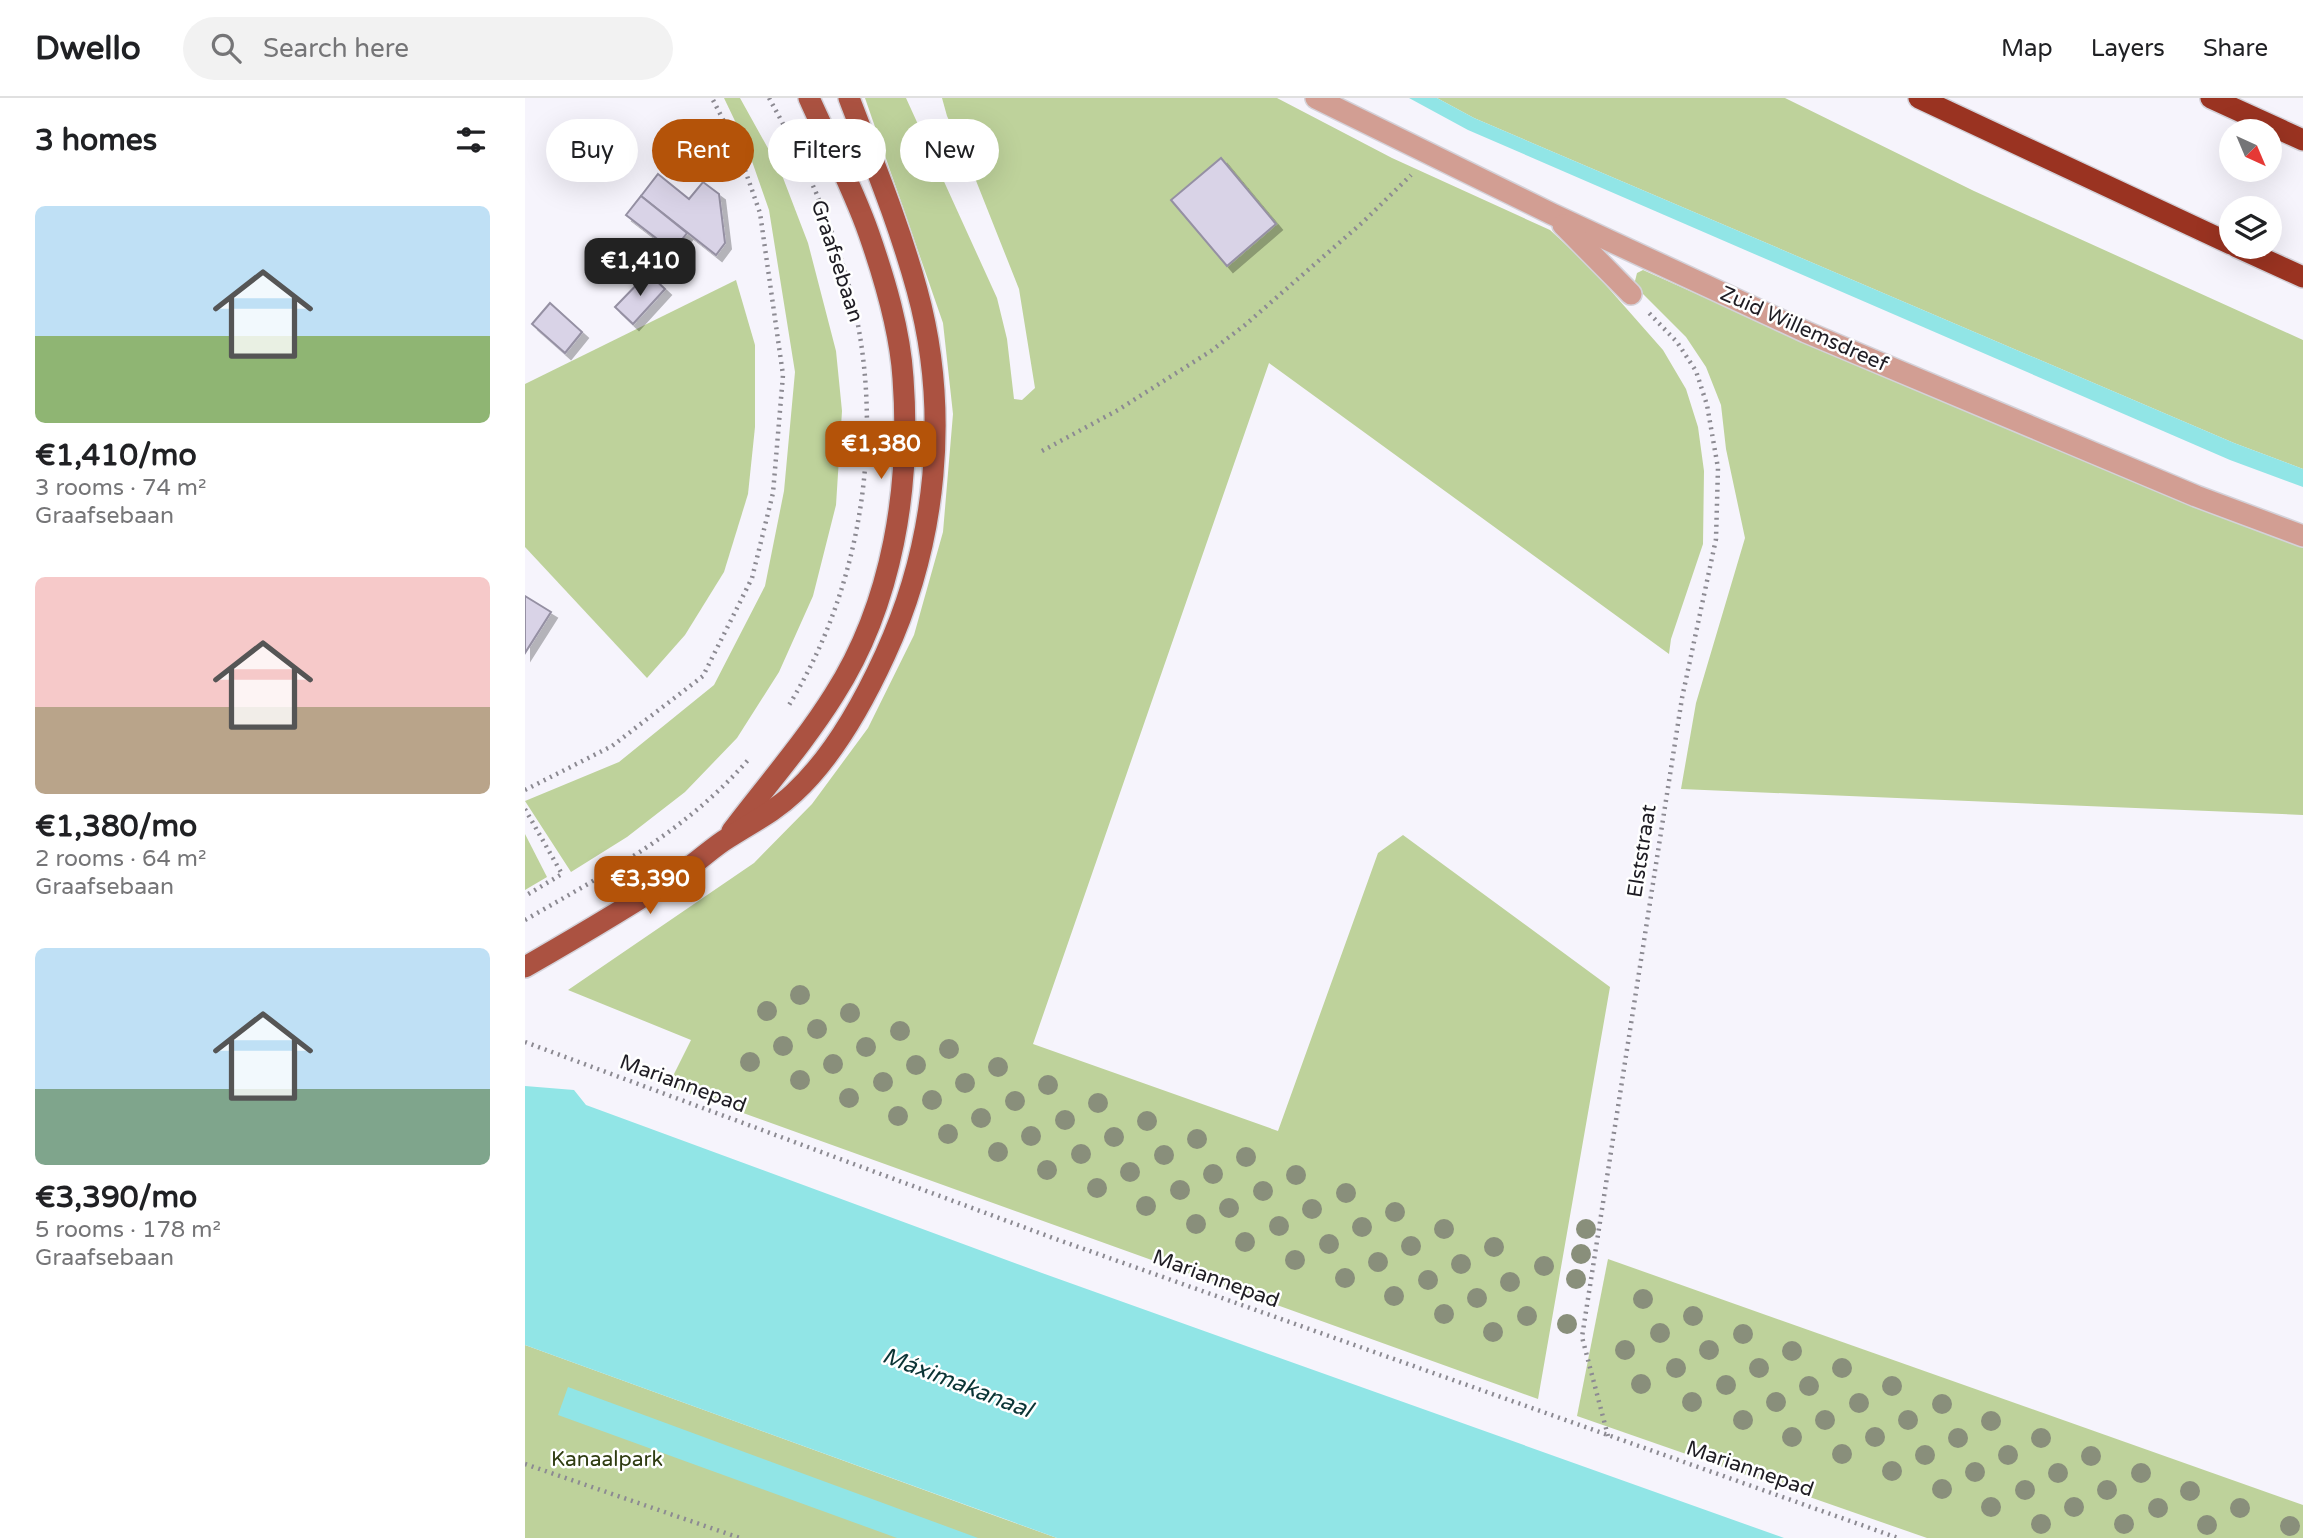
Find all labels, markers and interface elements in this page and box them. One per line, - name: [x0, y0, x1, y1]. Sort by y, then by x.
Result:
- search box: [183, 17, 673, 80]
- text: Dwello: [35, 29, 141, 68]
- icon: search: [207, 29, 245, 67]
- text: Search here: [263, 33, 409, 64]
- text: Map: [2001, 34, 2053, 63]
- text: Layers: [2091, 34, 2165, 63]
- text: Share: [2203, 34, 2268, 63]
- chip: Buy: [546, 119, 638, 182]
- chip: Rent: [652, 119, 754, 182]
- chip: Filters: [768, 119, 886, 182]
- chip: New: [900, 119, 999, 182]
- north arrow: [2219, 119, 2282, 182]
- map controls: [2219, 119, 2282, 259]
- icon: filters: [452, 121, 490, 159]
- text: 3 homes: [35, 122, 157, 159]
- button: layers: [2219, 196, 2282, 259]
- street label: Graafsebaan: [806, 197, 868, 325]
- pin: €1,410: [583, 238, 697, 298]
- text: €1,410: [601, 247, 679, 275]
- icon: home: [200, 251, 326, 377]
- street label: Zuid Willemsdreef: [1716, 281, 1892, 377]
- pin: €1,380: [824, 422, 938, 481]
- text: €1,380: [841, 430, 921, 458]
- text: €1,410/mo: [35, 437, 197, 474]
- text: 3 rooms · 74 m²: [35, 474, 206, 502]
- text: Graafsebaan: [35, 502, 174, 530]
- icon: home: [200, 622, 326, 748]
- street label: Elststraat: [1622, 803, 1662, 899]
- text: €1,380/mo: [35, 808, 197, 845]
- text: 2 rooms · 64 m²: [35, 845, 206, 873]
- pin: €3,390: [593, 856, 707, 916]
- text: €3,390: [610, 865, 690, 893]
- text: Graafsebaan: [35, 873, 174, 901]
- icon: home: [200, 993, 326, 1119]
- street label: Mariannepad: [616, 1050, 750, 1118]
- text: €3,390/mo: [35, 1179, 197, 1216]
- text: 5 rooms · 178 m²: [35, 1216, 221, 1244]
- text: Graafsebaan: [35, 1244, 174, 1272]
- street label: Mariannepad: [1149, 1245, 1283, 1313]
- water label: Máximakanaal: [878, 1342, 1038, 1425]
- street label: Mariannepad: [1683, 1436, 1817, 1502]
- park label: Kanaalpark: [551, 1447, 663, 1472]

